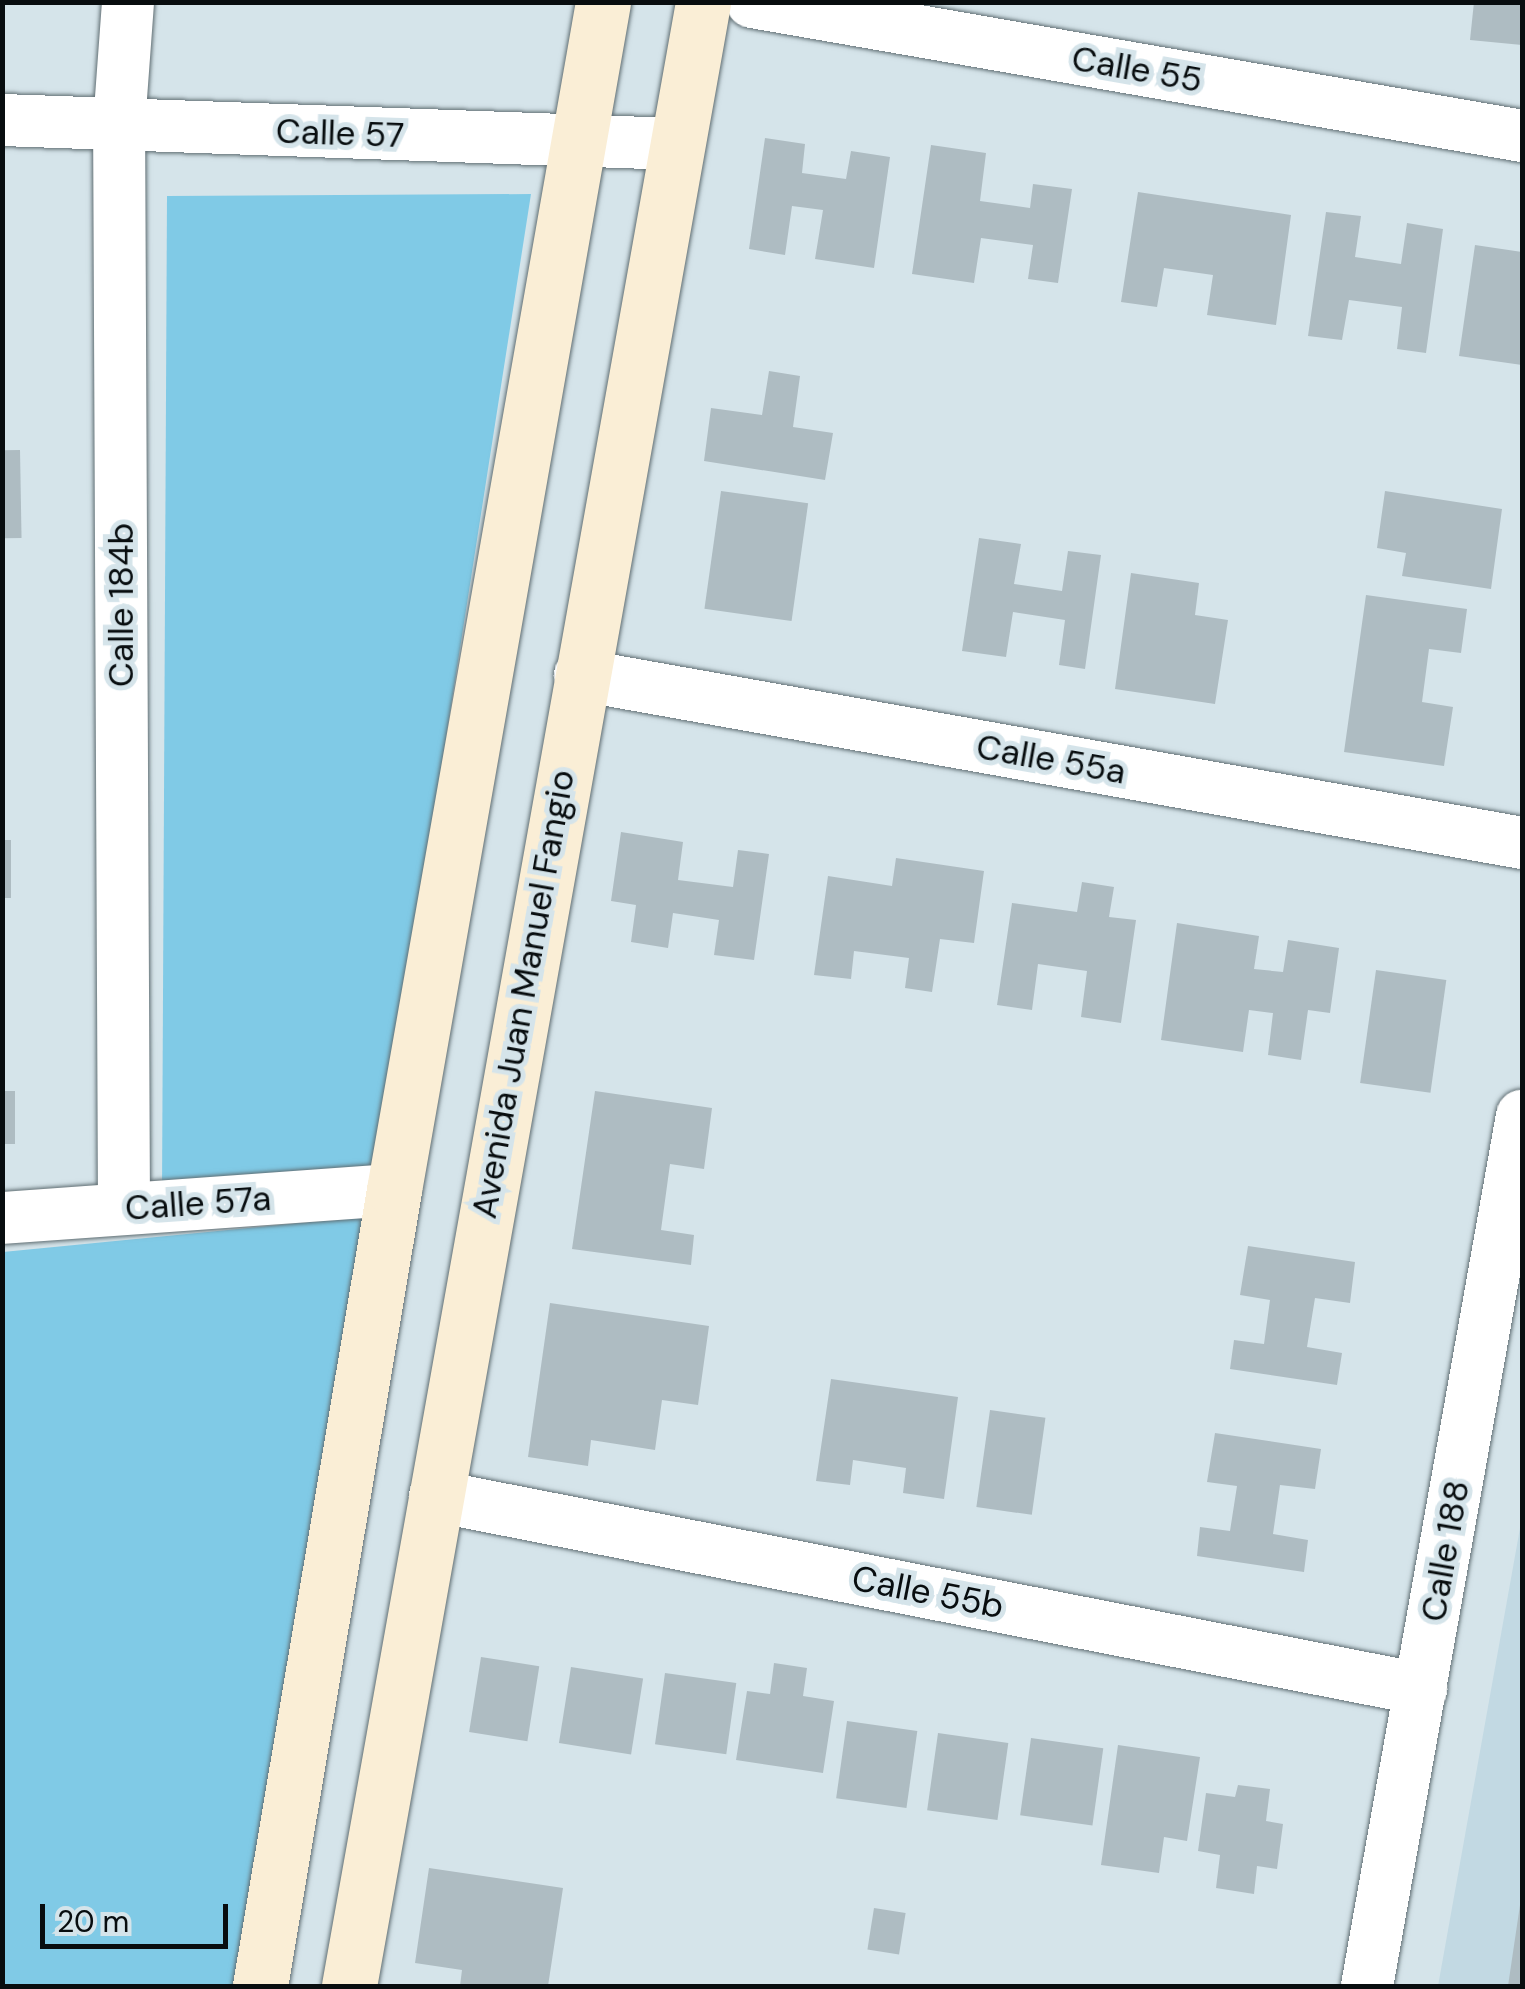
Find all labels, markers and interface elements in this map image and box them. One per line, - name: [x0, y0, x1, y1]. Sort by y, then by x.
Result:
- street label: Calle 55: [1069, 37, 1205, 101]
- street label: Calle 57: [275, 110, 405, 156]
- street label: Calle 184b: [100, 523, 142, 687]
- street label: Calle 55a: [973, 725, 1129, 793]
- street label: Avenida Juan Manuel Fangio: [463, 766, 583, 1222]
- street label: Calle 57a: [124, 1177, 272, 1229]
- street label: Calle 188: [1412, 1477, 1478, 1625]
- street label: Calle 55b: [849, 1557, 1007, 1627]
- scale bar: [45, 1884, 232, 1946]
- text: 20 m: [57, 1902, 129, 1941]

